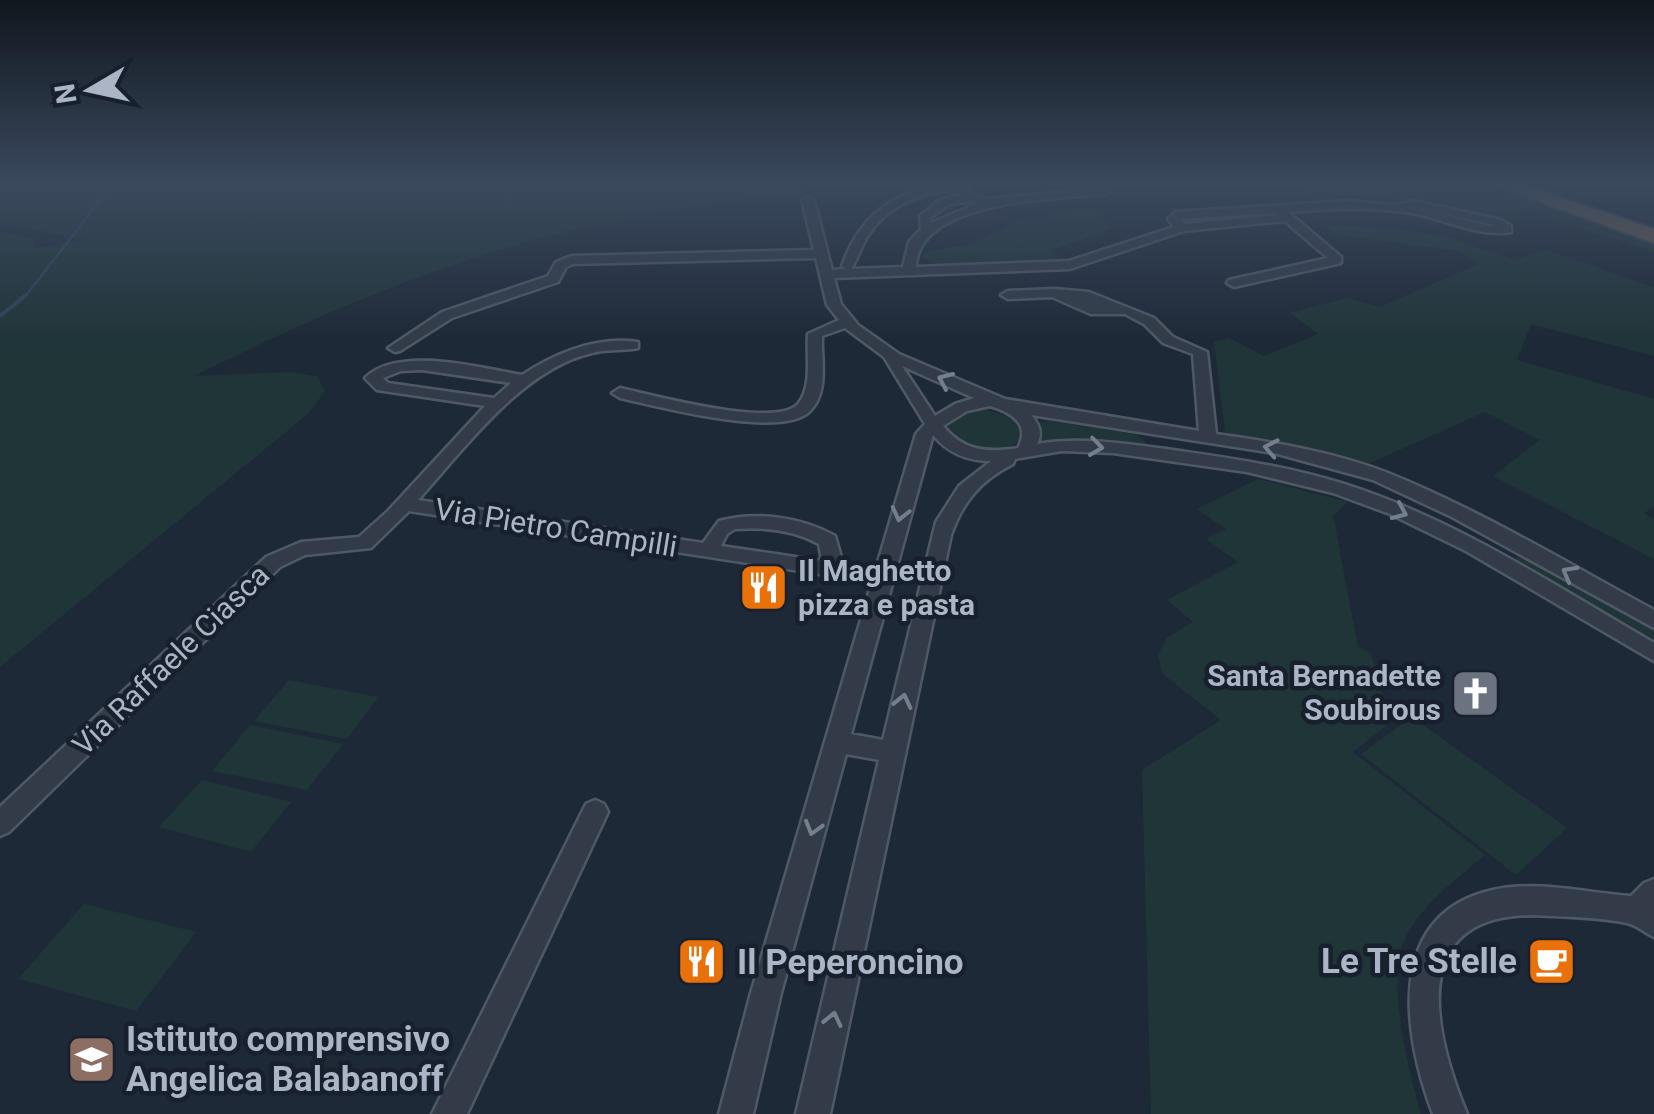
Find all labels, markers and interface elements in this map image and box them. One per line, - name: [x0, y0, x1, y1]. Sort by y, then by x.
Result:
- north arrow: [40, 40, 140, 140]
- text: N: [48, 81, 84, 106]
- one-way arrow: [937, 372, 955, 392]
- one-way arrow: [1089, 436, 1105, 457]
- one-way arrow: [1263, 438, 1279, 459]
- street label: Via Pietro Campilli: [432, 491, 680, 564]
- one-way arrow: [1390, 500, 1408, 520]
- one-way arrow: [891, 505, 912, 522]
- place label: Il Maghetto pizza e pasta: [798, 553, 975, 622]
- street label: Via Raffaele Ciasca: [65, 557, 276, 762]
- restaurant icon: Il Maghetto pizza e pasta: [737, 562, 789, 614]
- one-way arrow: [1562, 565, 1580, 585]
- place label: Santa Bernadette Soubirous: [1207, 658, 1441, 727]
- church icon: Santa Bernadette Soubirous: [1450, 667, 1502, 719]
- one-way arrow: [892, 693, 913, 710]
- one-way arrow: [804, 818, 825, 836]
- cafe icon: Le Tre Stelle: [1526, 935, 1578, 987]
- restaurant icon: Il Peperoncino: [676, 936, 728, 988]
- place label: Le Tre Stelle: [1321, 941, 1517, 982]
- place label: Il Peperoncino: [737, 942, 964, 983]
- one-way arrow: [821, 1010, 842, 1027]
- place label: Istituto comprensivo Angelica Balabanoff: [126, 1019, 450, 1100]
- school or university icon: Istituto comprensivo Angelica Balabanoff: [65, 1033, 117, 1085]

